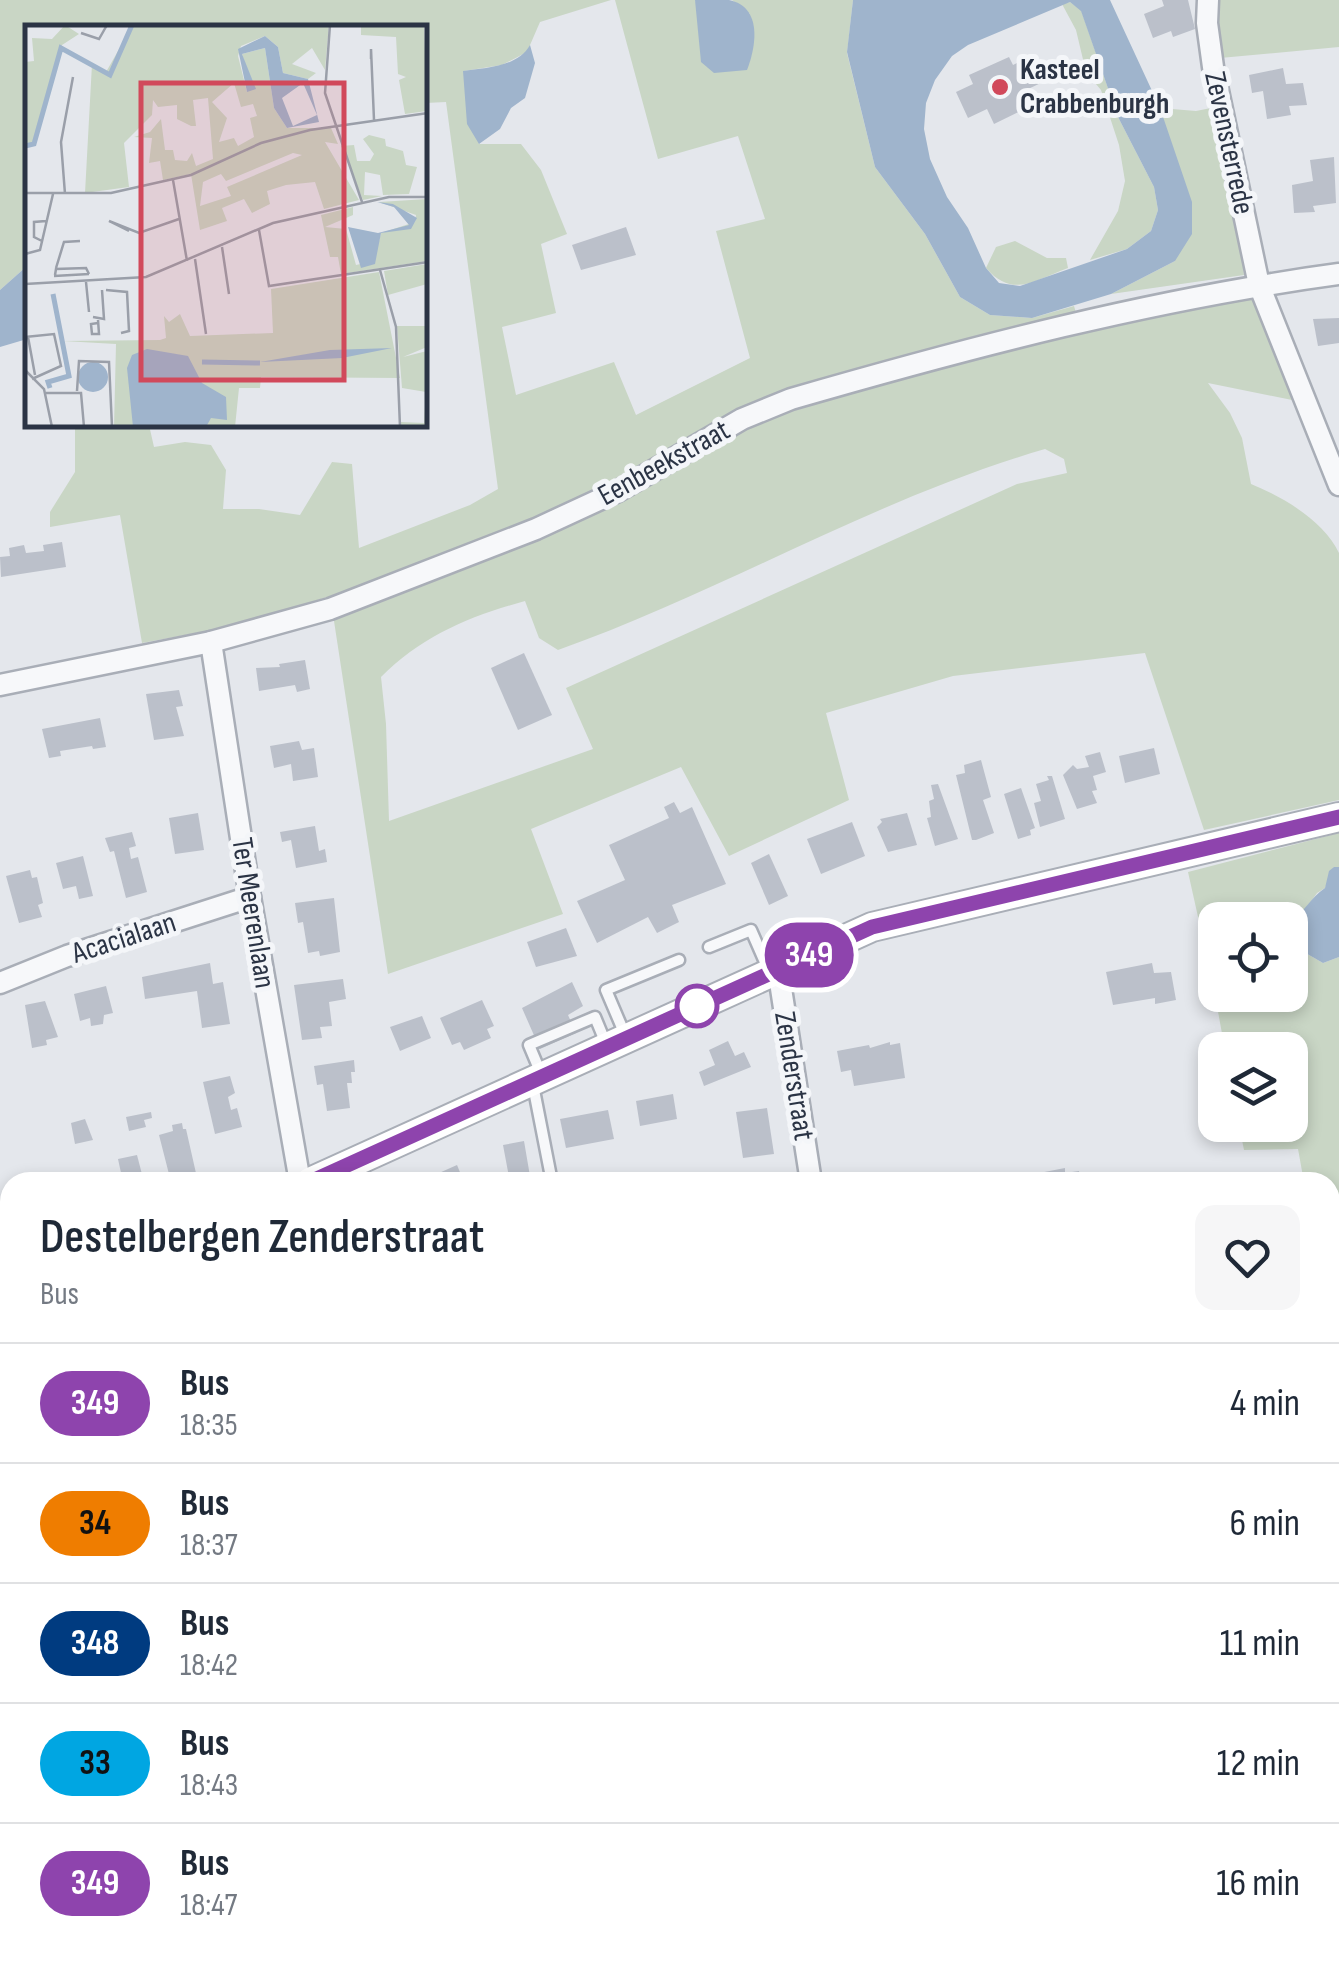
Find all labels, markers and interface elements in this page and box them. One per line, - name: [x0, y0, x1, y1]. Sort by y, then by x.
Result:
- inset map: [25, 25, 428, 428]
- place label: Kasteel Crabbenburgh: [1020, 52, 1169, 122]
- street label: Zevensterrede: [1196, 68, 1262, 218]
- marker: Kasteel Crabbenburgh: [989, 76, 1011, 98]
- street label: Eenbeekstraat: [592, 412, 736, 514]
- street label: Ter Meerenlaan: [223, 835, 283, 991]
- map controls: [1198, 902, 1308, 1142]
- button: locate: [1198, 902, 1308, 1012]
- street label: Acacialaan: [67, 904, 180, 972]
- line badge: 349: [752, 922, 866, 988]
- text: 349: [785, 934, 833, 977]
- unlabelled marker: [676, 985, 718, 1027]
- street label: Zenderstraat: [766, 1009, 822, 1143]
- button: layers: [1198, 1032, 1308, 1142]
- button: heart: [1195, 1205, 1300, 1310]
- text: Destelbergen Zenderstraat: [40, 1209, 484, 1266]
- text: Bus: [40, 1275, 79, 1314]
- text: Bus: [180, 1361, 229, 1406]
- text: 4 min: [1230, 1381, 1300, 1426]
- text: 349: [71, 1382, 119, 1425]
- text: 18:35: [180, 1406, 238, 1445]
- text: Bus: [180, 1481, 229, 1526]
- text: 6 min: [1230, 1501, 1300, 1546]
- text: 34: [79, 1502, 111, 1545]
- text: 18:37: [180, 1526, 237, 1565]
- text: Bus: [180, 1601, 229, 1646]
- text: 11 min: [1220, 1621, 1300, 1666]
- text: 348: [71, 1622, 119, 1665]
- text: 18:42: [180, 1646, 238, 1685]
- text: Bus: [180, 1721, 229, 1766]
- text: 12 min: [1217, 1741, 1300, 1786]
- text: 33: [79, 1742, 111, 1785]
- text: 18:43: [180, 1766, 238, 1805]
- text: Bus: [180, 1841, 229, 1886]
- text: 16 min: [1216, 1861, 1300, 1906]
- text: 349: [71, 1862, 119, 1905]
- text: 18:47: [180, 1886, 237, 1925]

